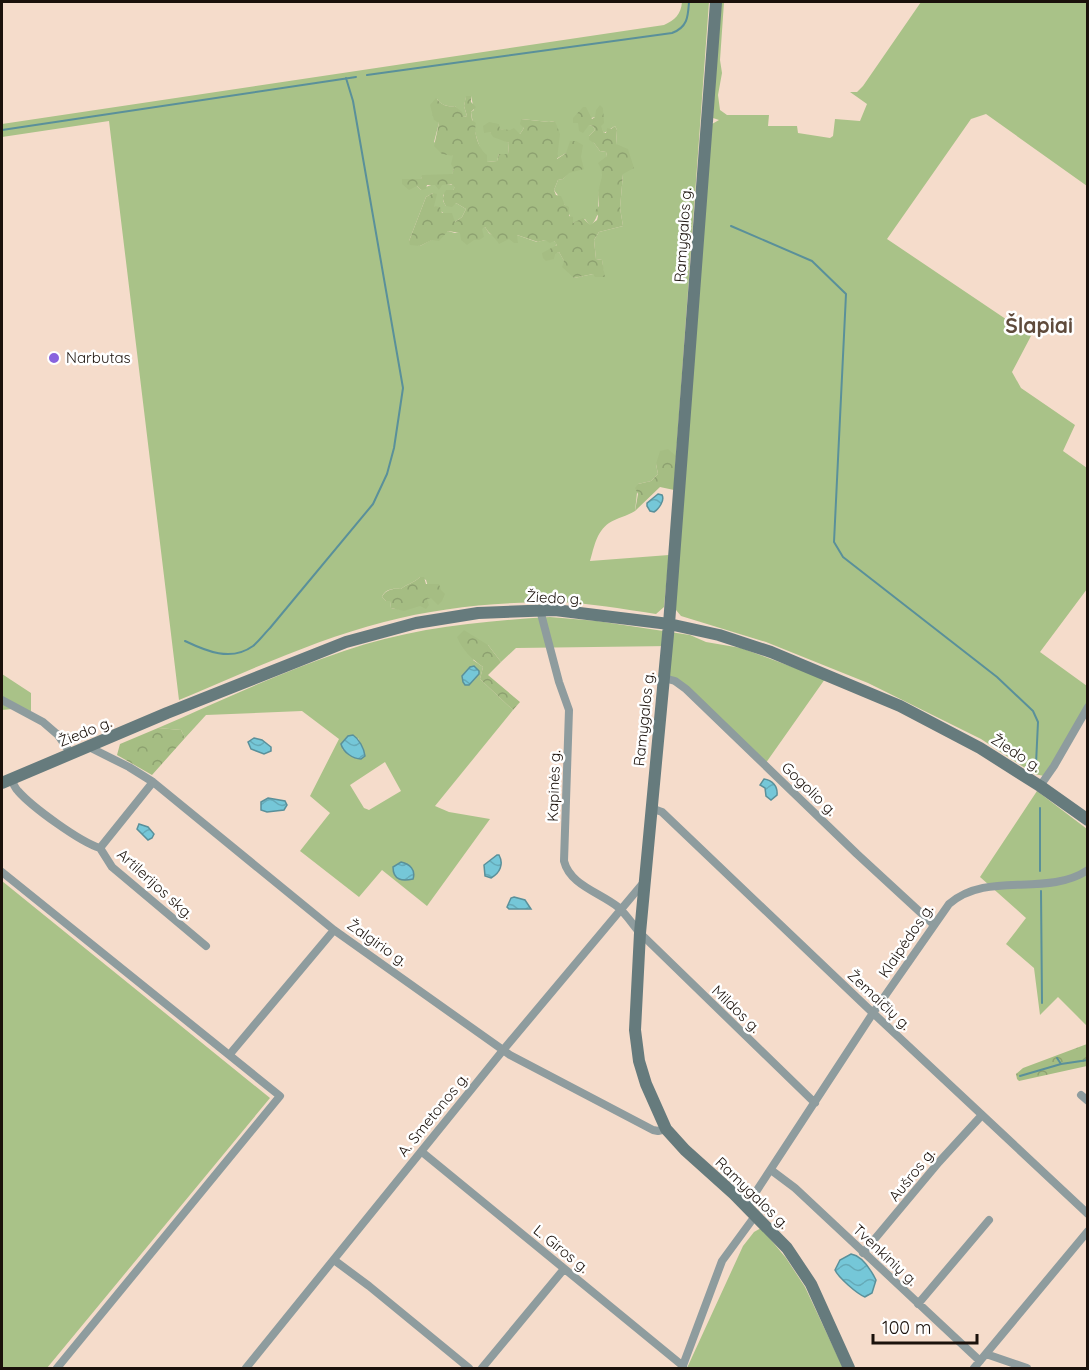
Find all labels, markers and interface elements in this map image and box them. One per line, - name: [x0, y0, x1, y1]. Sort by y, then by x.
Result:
- street label: Ramygalos g.: [670, 187, 695, 283]
- district label: Šlapiai: [1005, 312, 1073, 338]
- place label: Narbutas: [66, 348, 131, 367]
- marker: Narbutas: [47, 351, 61, 365]
- street label: Žiedo g.: [526, 587, 582, 608]
- street label: Ramygalos g.: [629, 671, 658, 767]
- street label: Žiedo g.: [55, 712, 114, 751]
- street label: Žiedo g.: [988, 729, 1045, 776]
- street label: Kapinės g.: [543, 750, 564, 822]
- street label: Gogolio g.: [778, 758, 841, 820]
- street label: Artilerijos skg.: [113, 844, 197, 923]
- street label: Klaipėdos g.: [874, 900, 937, 981]
- street label: Žalgirio g.: [344, 915, 411, 970]
- street label: Žemaičių g.: [844, 965, 915, 1034]
- street label: Mildos g.: [708, 981, 765, 1036]
- street label: A. Smetonos g.: [393, 1069, 472, 1160]
- street label: Aušros g.: [884, 1144, 939, 1205]
- street label: Ramygalos g.: [712, 1153, 793, 1232]
- street label: L. Giros g.: [530, 1220, 593, 1277]
- street label: Tvenkinių g.: [849, 1220, 922, 1289]
- scale bar: [873, 1307, 976, 1345]
- text: 100 m: [882, 1316, 931, 1339]

